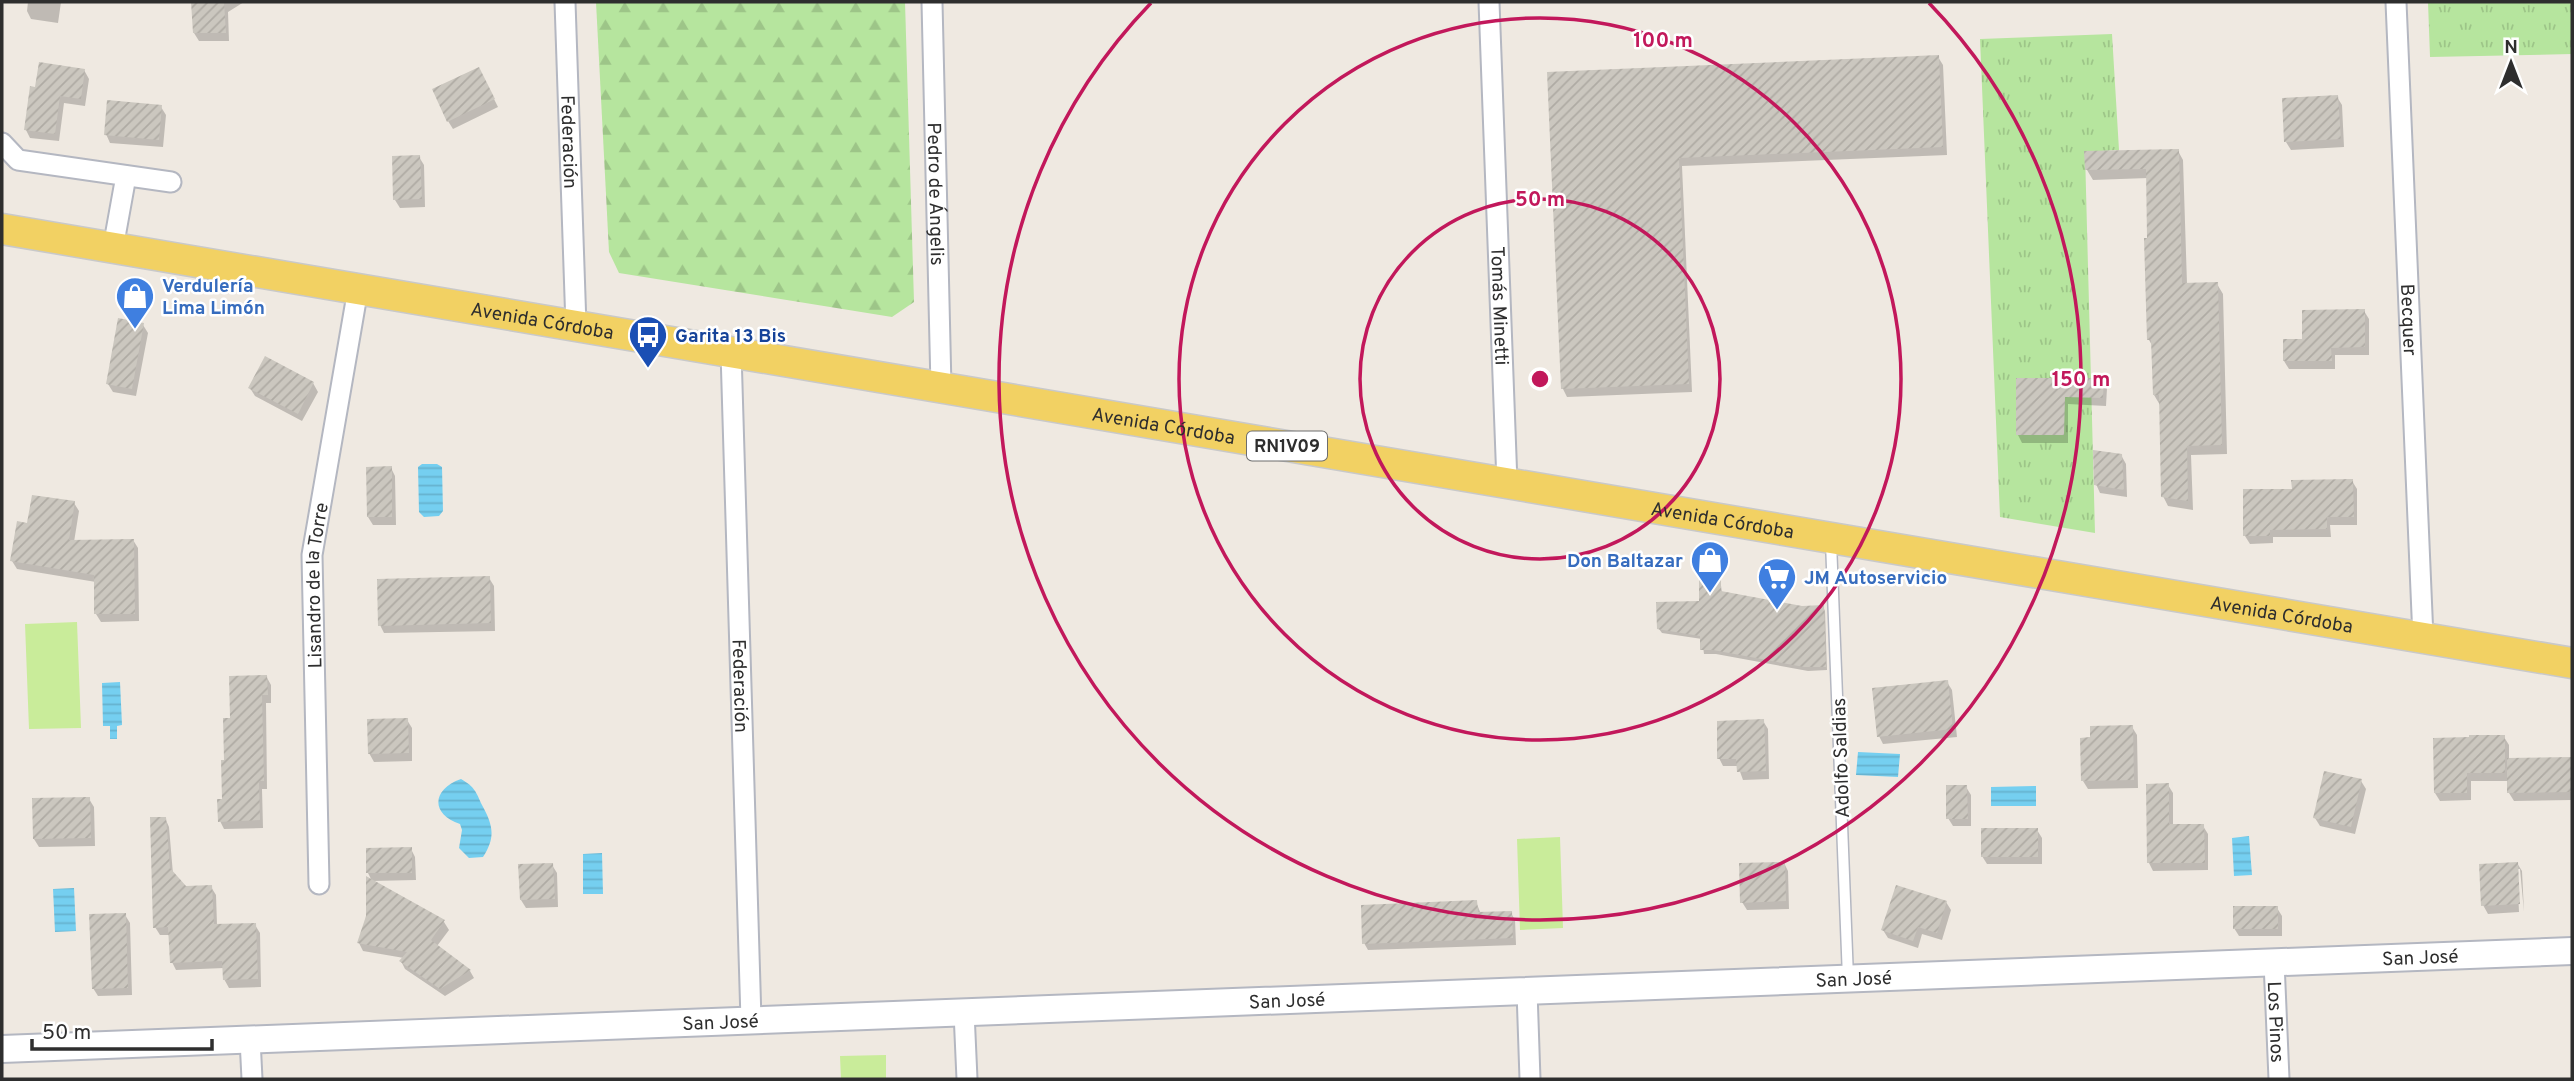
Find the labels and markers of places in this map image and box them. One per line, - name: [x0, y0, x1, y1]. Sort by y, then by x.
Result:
- shop icon: Verdulería Lima Limón: [114, 275, 156, 330]
- place label: Verdulería Lima Limón: [162, 275, 265, 321]
- bus stop icon: Garita 13 Bis: [627, 314, 669, 369]
- place label: Garita 13 Bis: [675, 325, 786, 349]
- centre of rings: [1528, 367, 1552, 391]
- shop icon: Don Baltazar: [1689, 539, 1731, 594]
- place label: Don Baltazar: [1567, 550, 1683, 574]
- supermarket icon: JM Autoservicio: [1756, 556, 1798, 611]
- place label: JM Autoservicio: [1804, 567, 1947, 591]

